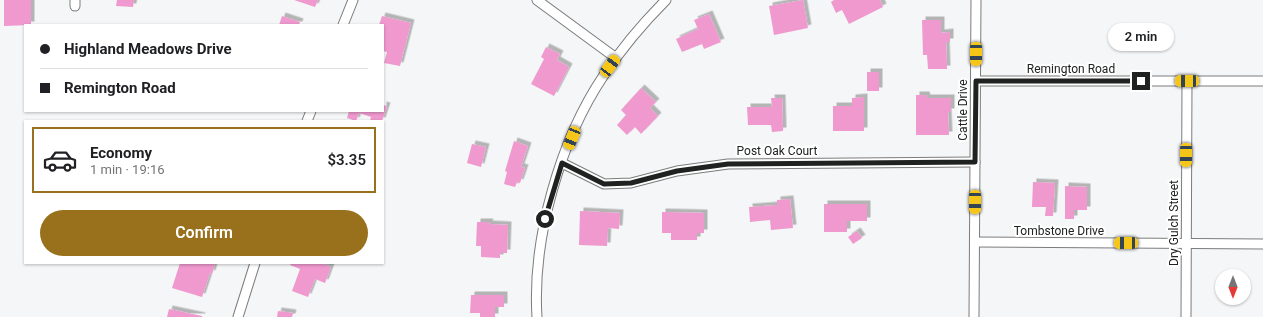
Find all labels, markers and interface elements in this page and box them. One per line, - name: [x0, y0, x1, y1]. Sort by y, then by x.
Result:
- callout: 2 min: [1108, 23, 1174, 51]
- text: 2 min: [1125, 29, 1157, 44]
- text: Highland Meadows Drive: [64, 40, 232, 58]
- car: [970, 42, 982, 66]
- car: [598, 53, 622, 79]
- street label: Remington Road: [1027, 62, 1115, 76]
- route end: [1132, 72, 1150, 90]
- car: [1175, 75, 1199, 87]
- text: Remington Road: [64, 79, 176, 97]
- street label: Cattle Drive: [956, 79, 970, 141]
- car: [562, 125, 582, 151]
- icon: car: [42, 142, 78, 178]
- car: [1180, 143, 1192, 167]
- text: Economy: [90, 144, 152, 162]
- street label: Post Oak Court: [737, 144, 817, 158]
- text: $3.35: [327, 151, 366, 169]
- text: 1 min · 19:16: [90, 162, 165, 177]
- street label: Dry Gulch Street: [1167, 180, 1181, 266]
- car: [969, 190, 981, 214]
- button: Confirm: [40, 210, 368, 256]
- route start: [536, 210, 554, 228]
- street label: Tombstone Drive: [1014, 224, 1104, 238]
- car: [1114, 237, 1138, 249]
- north arrow: [1215, 269, 1251, 305]
- map controls: [1215, 269, 1251, 305]

